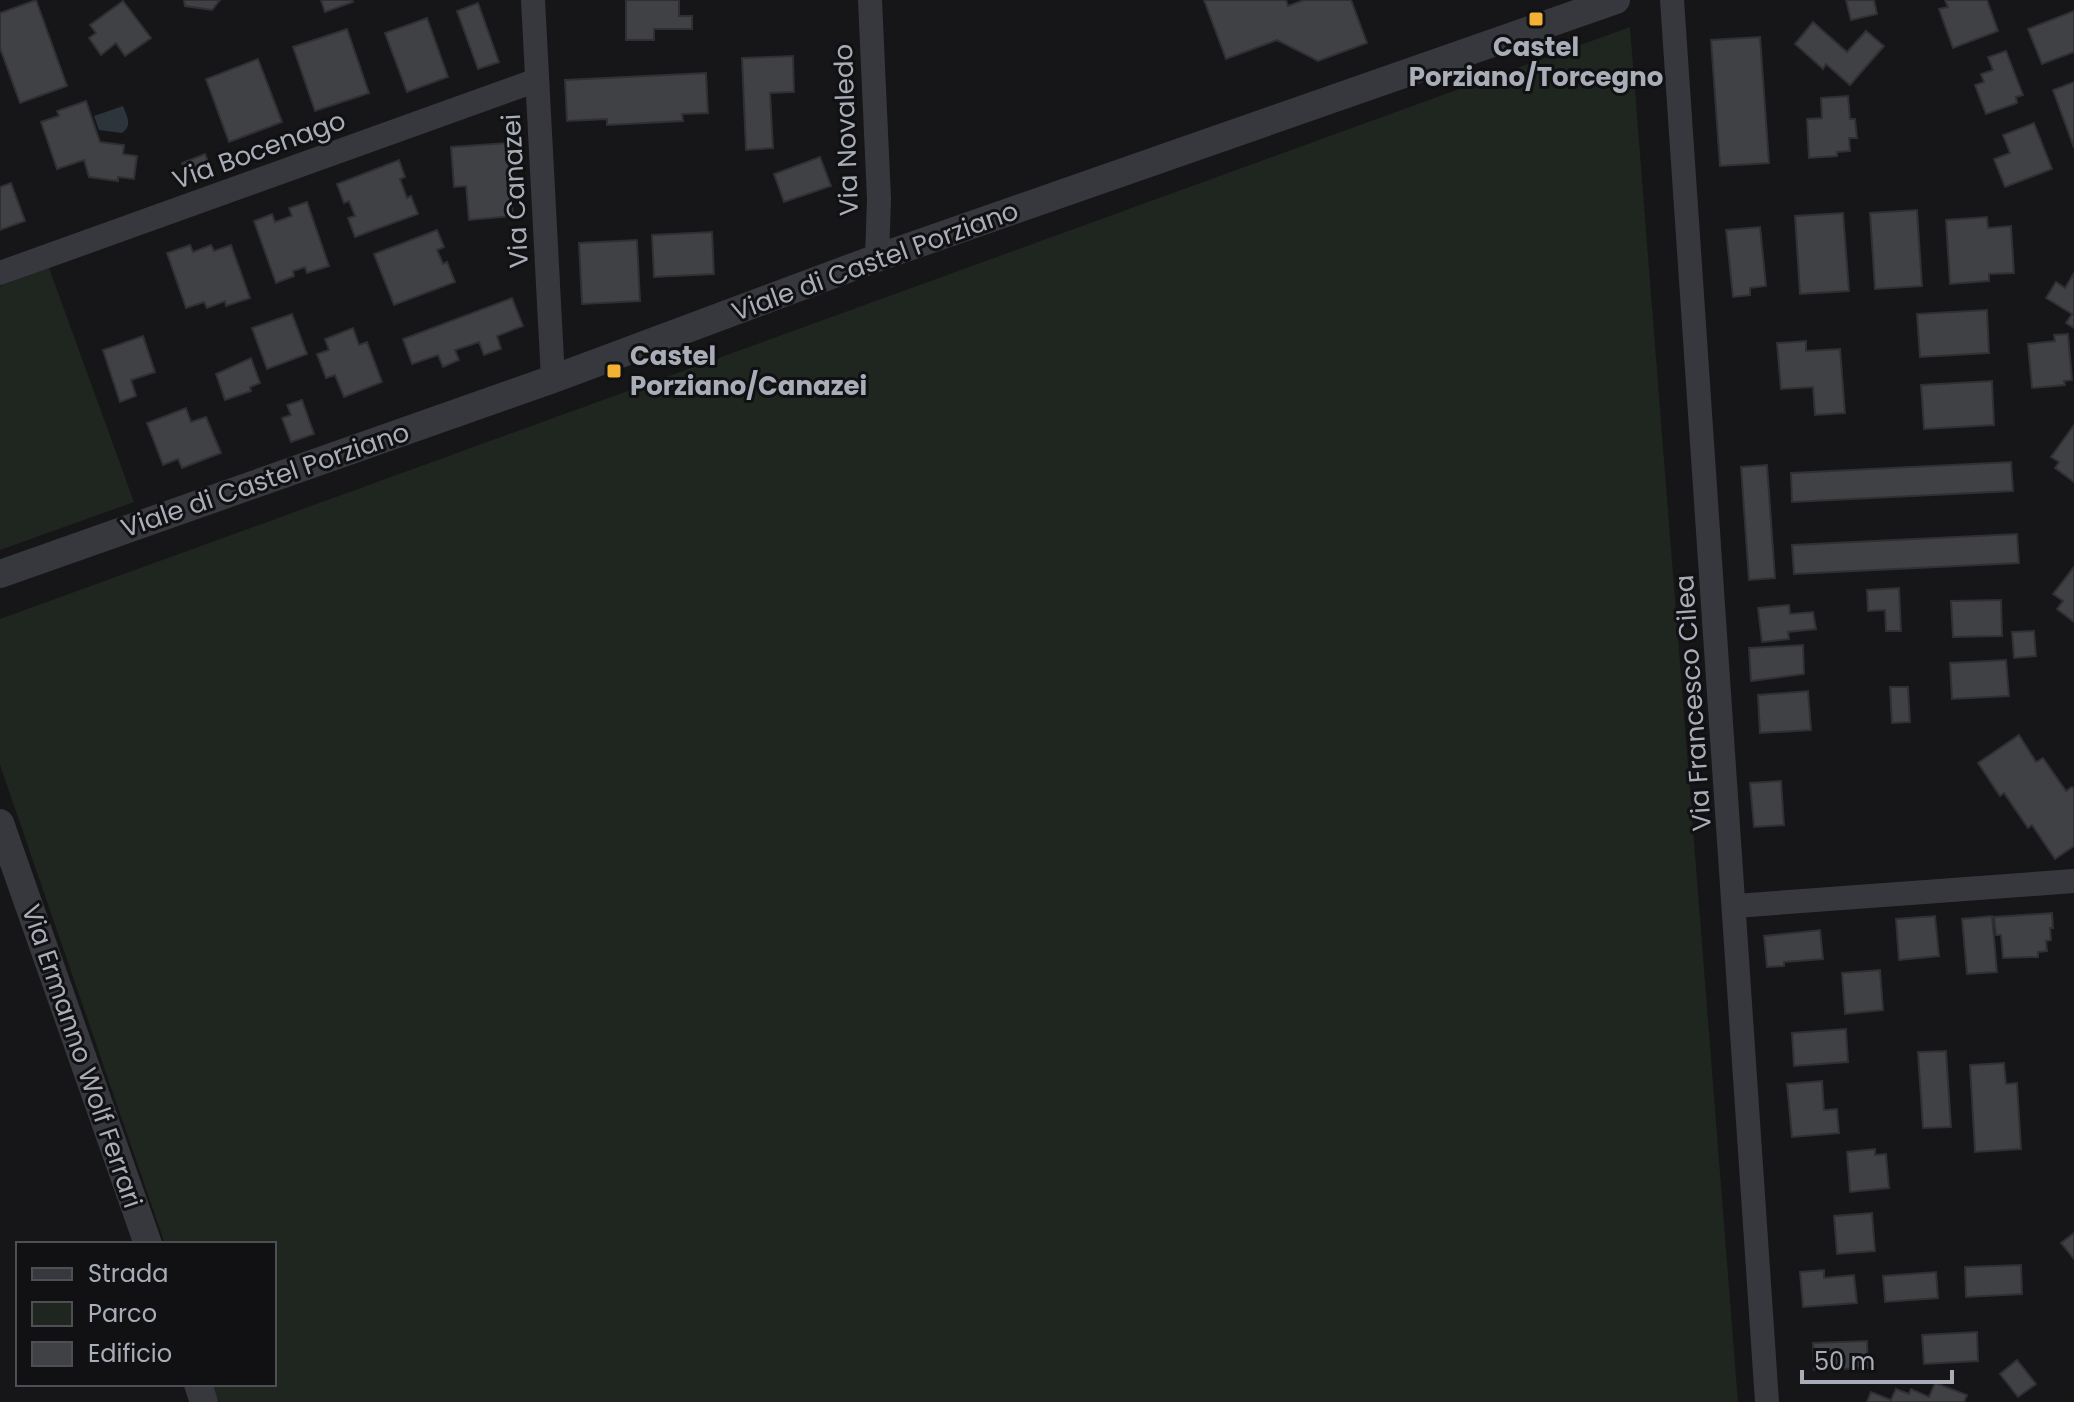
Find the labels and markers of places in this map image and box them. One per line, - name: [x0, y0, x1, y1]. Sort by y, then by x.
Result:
- marker: Castel Porziano/Torcegno: [1527, 10, 1545, 28]
- place label: Castel Porziano/Torcegno: [1409, 29, 1663, 95]
- place label: Castel Porziano/Canazei: [630, 338, 867, 404]
- marker: Castel Porziano/Canazei: [605, 362, 623, 380]

